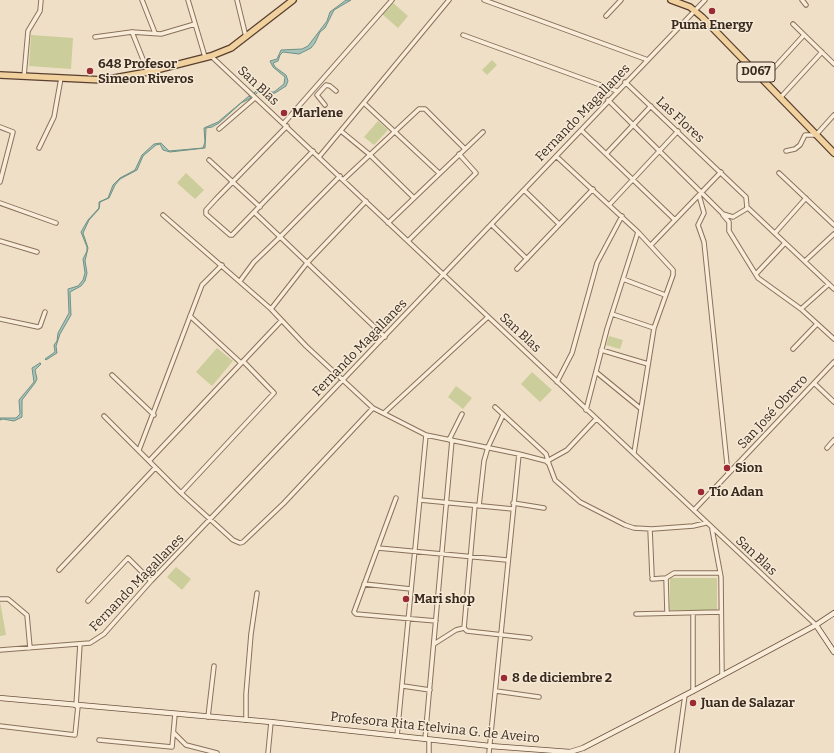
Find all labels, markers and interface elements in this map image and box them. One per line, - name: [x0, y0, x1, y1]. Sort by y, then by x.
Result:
- marker: Puma Energy: [707, 6, 717, 16]
- place label: Puma Energy: [671, 17, 753, 33]
- place label: 648 Profesor Simeon Riveros: [98, 56, 194, 87]
- street label: Fernando Magallanes: [532, 61, 634, 165]
- road number: D067: [737, 62, 775, 82]
- street label: San Blas: [234, 63, 282, 109]
- marker: 648 Profesor Simeon Riveros: [85, 66, 95, 76]
- street label: Las Flores: [653, 94, 707, 146]
- place label: Marlene: [292, 105, 343, 121]
- marker: Marlene: [279, 108, 289, 118]
- street label: Fernando Magallanes: [309, 296, 411, 400]
- street label: San Blas: [496, 310, 544, 356]
- street label: San José Obrero: [735, 372, 811, 452]
- place label: Sion: [735, 460, 763, 476]
- marker: Sion: [722, 463, 732, 473]
- place label: Tío Adan: [709, 484, 763, 500]
- marker: Tío Adan: [696, 487, 706, 497]
- street label: Fernando Magallanes: [86, 531, 188, 635]
- street label: San Blas: [732, 533, 780, 579]
- place label: Mari shop: [414, 591, 475, 607]
- marker: Mari shop: [401, 594, 411, 604]
- place label: 8 de diciembre 2: [512, 670, 612, 686]
- marker: 8 de diciembre 2: [499, 673, 509, 683]
- place label: Juan de Salazar: [701, 695, 795, 711]
- marker: Juan de Salazar: [688, 698, 698, 708]
- street label: Profesora Rita Etelvina G. de Aveiro: [330, 709, 540, 747]

